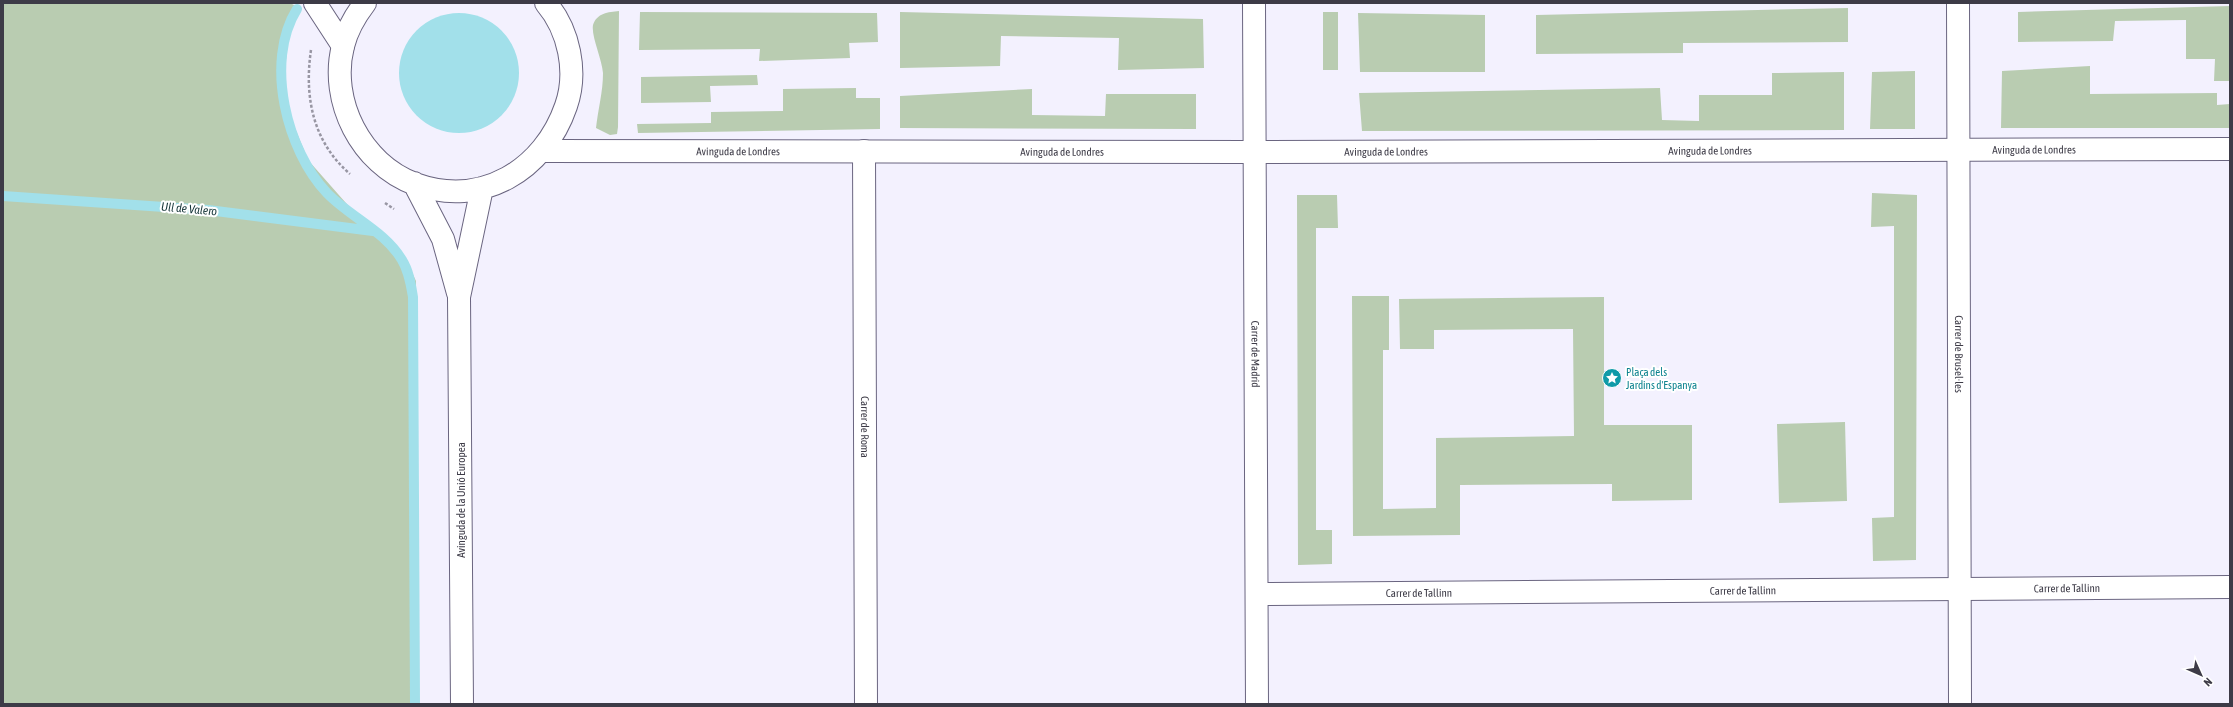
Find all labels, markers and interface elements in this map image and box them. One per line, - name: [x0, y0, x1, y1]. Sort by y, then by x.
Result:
- street label: Avinguda de Londres: [1992, 143, 2076, 156]
- street label: Avinguda de Londres: [1668, 144, 1752, 157]
- street label: Avinguda de Londres: [696, 145, 780, 157]
- street label: Avinguda de Londres: [1344, 145, 1428, 158]
- street label: Avinguda de Londres: [1020, 146, 1104, 158]
- water label: Ull de Valero: [160, 200, 218, 218]
- street label: Carrer de Brusel·les: [1953, 315, 1965, 393]
- street label: Carrer de Madrid: [1249, 321, 1262, 387]
- place label: Plaça dels Jardins d'Espanya: [1626, 366, 1697, 391]
- place icon: Plaça dels Jardins d'Espanya: [1601, 367, 1623, 389]
- street label: Carrer de Roma: [859, 396, 871, 458]
- street label: Avinguda de la Unió Europea: [455, 442, 467, 558]
- street label: Carrer de Tallinn: [2034, 582, 2100, 594]
- street label: Carrer de Tallinn: [1710, 584, 1776, 597]
- street label: Carrer de Tallinn: [1386, 587, 1452, 599]
- north arrow: [2181, 655, 2221, 695]
- text: N: [2202, 676, 2215, 689]

